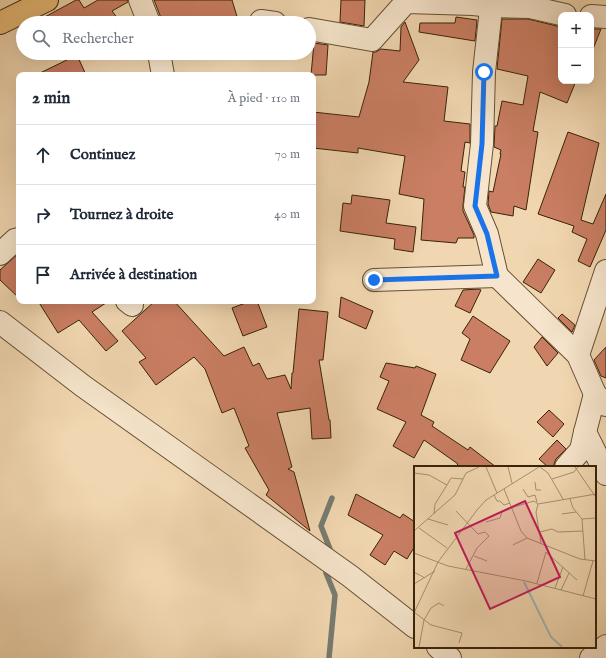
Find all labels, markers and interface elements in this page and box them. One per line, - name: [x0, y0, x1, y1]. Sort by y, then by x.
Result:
- map controls: [558, 12, 594, 84]
- button: +: [558, 12, 594, 48]
- search box: [16, 16, 316, 60]
- icon: search: [30, 27, 52, 49]
- text: Rechercher: [62, 29, 134, 48]
- button: −: [558, 48, 594, 84]
- route start: [475, 63, 493, 81]
- text: 2 min: [32, 88, 70, 109]
- text: À pied · 110 m: [228, 90, 300, 107]
- icon: ahead: [32, 144, 54, 166]
- text: Continuez: [70, 145, 135, 164]
- text: 70 m: [275, 146, 300, 163]
- icon: right: [32, 204, 54, 226]
- text: Tournez à droite: [70, 205, 173, 224]
- text: 40 m: [274, 206, 300, 223]
- icon: arrive: [32, 264, 54, 286]
- text: Arrivée à destination: [70, 265, 197, 284]
- route end: [365, 271, 383, 289]
- inset map: [414, 466, 596, 648]

